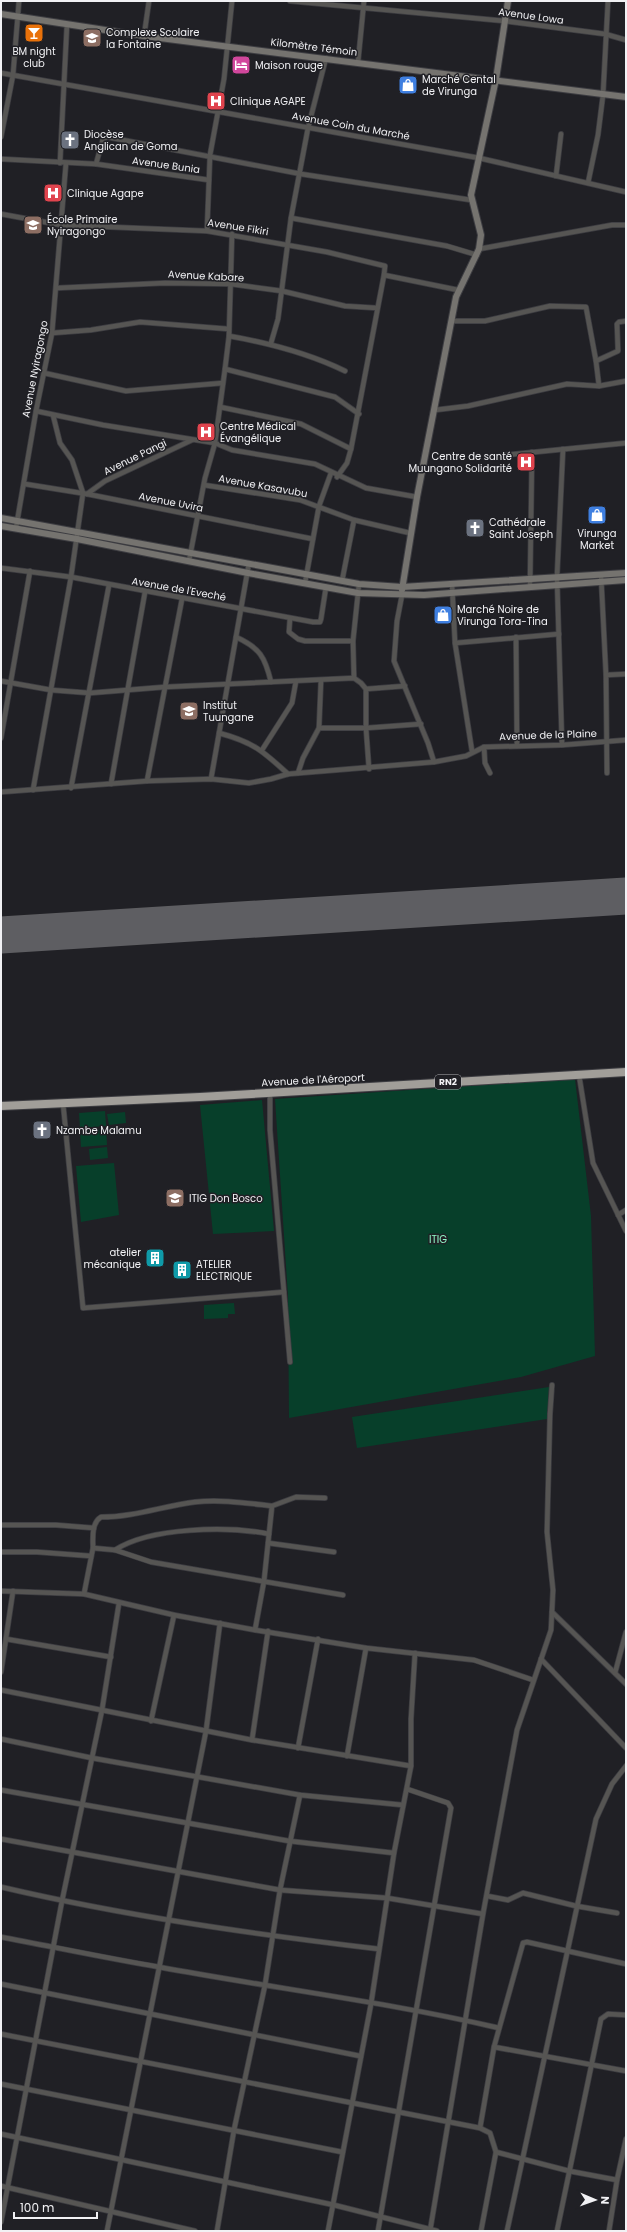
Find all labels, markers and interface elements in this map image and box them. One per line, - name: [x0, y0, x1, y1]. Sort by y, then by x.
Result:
- street label: Avenue Lowa: [497, 4, 565, 28]
- bar icon: BM night club: [23, 22, 45, 44]
- place label: Complexe Scolaire la Fontaine: [106, 25, 199, 52]
- school or university icon: Complexe Scolaire la Fontaine: [81, 27, 103, 49]
- street label: Kilomètre Témoin: [270, 34, 358, 60]
- place label: BM night club: [12, 44, 56, 71]
- hotel icon: Maison rouge: [230, 54, 252, 76]
- place label: Maison rouge: [255, 58, 323, 73]
- place label: Marché Cental de Virunga: [422, 72, 496, 99]
- shop icon: Marché Cental de Virunga: [397, 74, 419, 96]
- hospital icon: Clinique AGAPE: [205, 90, 227, 112]
- place label: Clinique AGAPE: [230, 94, 306, 109]
- street label: Avenue Coin du Marché: [291, 108, 411, 144]
- place label: Diocèse Anglican de Goma: [84, 127, 178, 154]
- church icon: Diocèse Anglican de Goma: [59, 129, 81, 151]
- street label: Avenue Bunia: [131, 153, 201, 177]
- hospital icon: Clinique Agape: [42, 182, 64, 204]
- place label: Clinique Agape: [67, 186, 144, 201]
- place label: École Primaire Nyiragongo: [47, 212, 117, 239]
- school or university icon: École Primaire Nyiragongo: [22, 214, 44, 236]
- street label: Avenue Fikiri: [206, 215, 270, 239]
- street label: Avenue Kabare: [167, 267, 245, 285]
- street label: Avenue Nyiragongo: [18, 319, 52, 419]
- place label: Centre Médical Évangélique: [220, 419, 296, 446]
- hospital icon: Centre Médical Évangélique: [195, 421, 217, 443]
- street label: Avenue Pangi: [101, 435, 169, 479]
- place label: Centre de santé Muungano Solidarité: [408, 449, 512, 476]
- hospital icon: Centre de santé Muungano Solidarité: [515, 451, 537, 473]
- street label: Avenue Kasavubu: [217, 471, 309, 501]
- street label: Avenue Uvira: [137, 488, 205, 516]
- shop icon: Virunga Market: [586, 504, 608, 526]
- place label: Cathédrale Saint Joseph: [489, 515, 553, 542]
- church icon: Cathédrale Saint Joseph: [464, 517, 486, 539]
- place label: Virunga Market: [577, 526, 617, 553]
- street label: Avenue de l'Eveché: [131, 573, 227, 605]
- place label: Marché Noire de Virunga Tora-Tina: [457, 602, 548, 629]
- shop icon: Marché Noire de Virunga Tora-Tina: [432, 604, 454, 626]
- place label: Institut Tuungane: [203, 698, 254, 725]
- school or university icon: Institut Tuungane: [178, 700, 200, 722]
- street label: Avenue de la Plaine: [499, 726, 597, 744]
- street label: Avenue de l'Aéroport: [261, 1070, 365, 1090]
- road number: RN2: [435, 1075, 461, 1089]
- church icon: Nzambe Malamu: [31, 1119, 53, 1141]
- place label: Nzambe Malamu: [56, 1123, 142, 1138]
- school or university icon: ITIG Don Bosco: [164, 1187, 186, 1209]
- place label: ITIG Don Bosco: [189, 1191, 263, 1206]
- park label: ITIG: [429, 1232, 447, 1247]
- place label: atelier mécanique: [83, 1245, 141, 1272]
- building icon: atelier mécanique: [144, 1247, 166, 1269]
- place label: ATELIER ELECTRIQUE: [196, 1257, 252, 1284]
- building icon: ATELIER ELECTRIQUE: [171, 1259, 193, 1281]
- north arrow: [575, 2180, 615, 2220]
- scale bar: [14, 2194, 97, 2220]
- text: N: [597, 2196, 613, 2205]
- text: 100 m: [20, 2199, 54, 2216]

